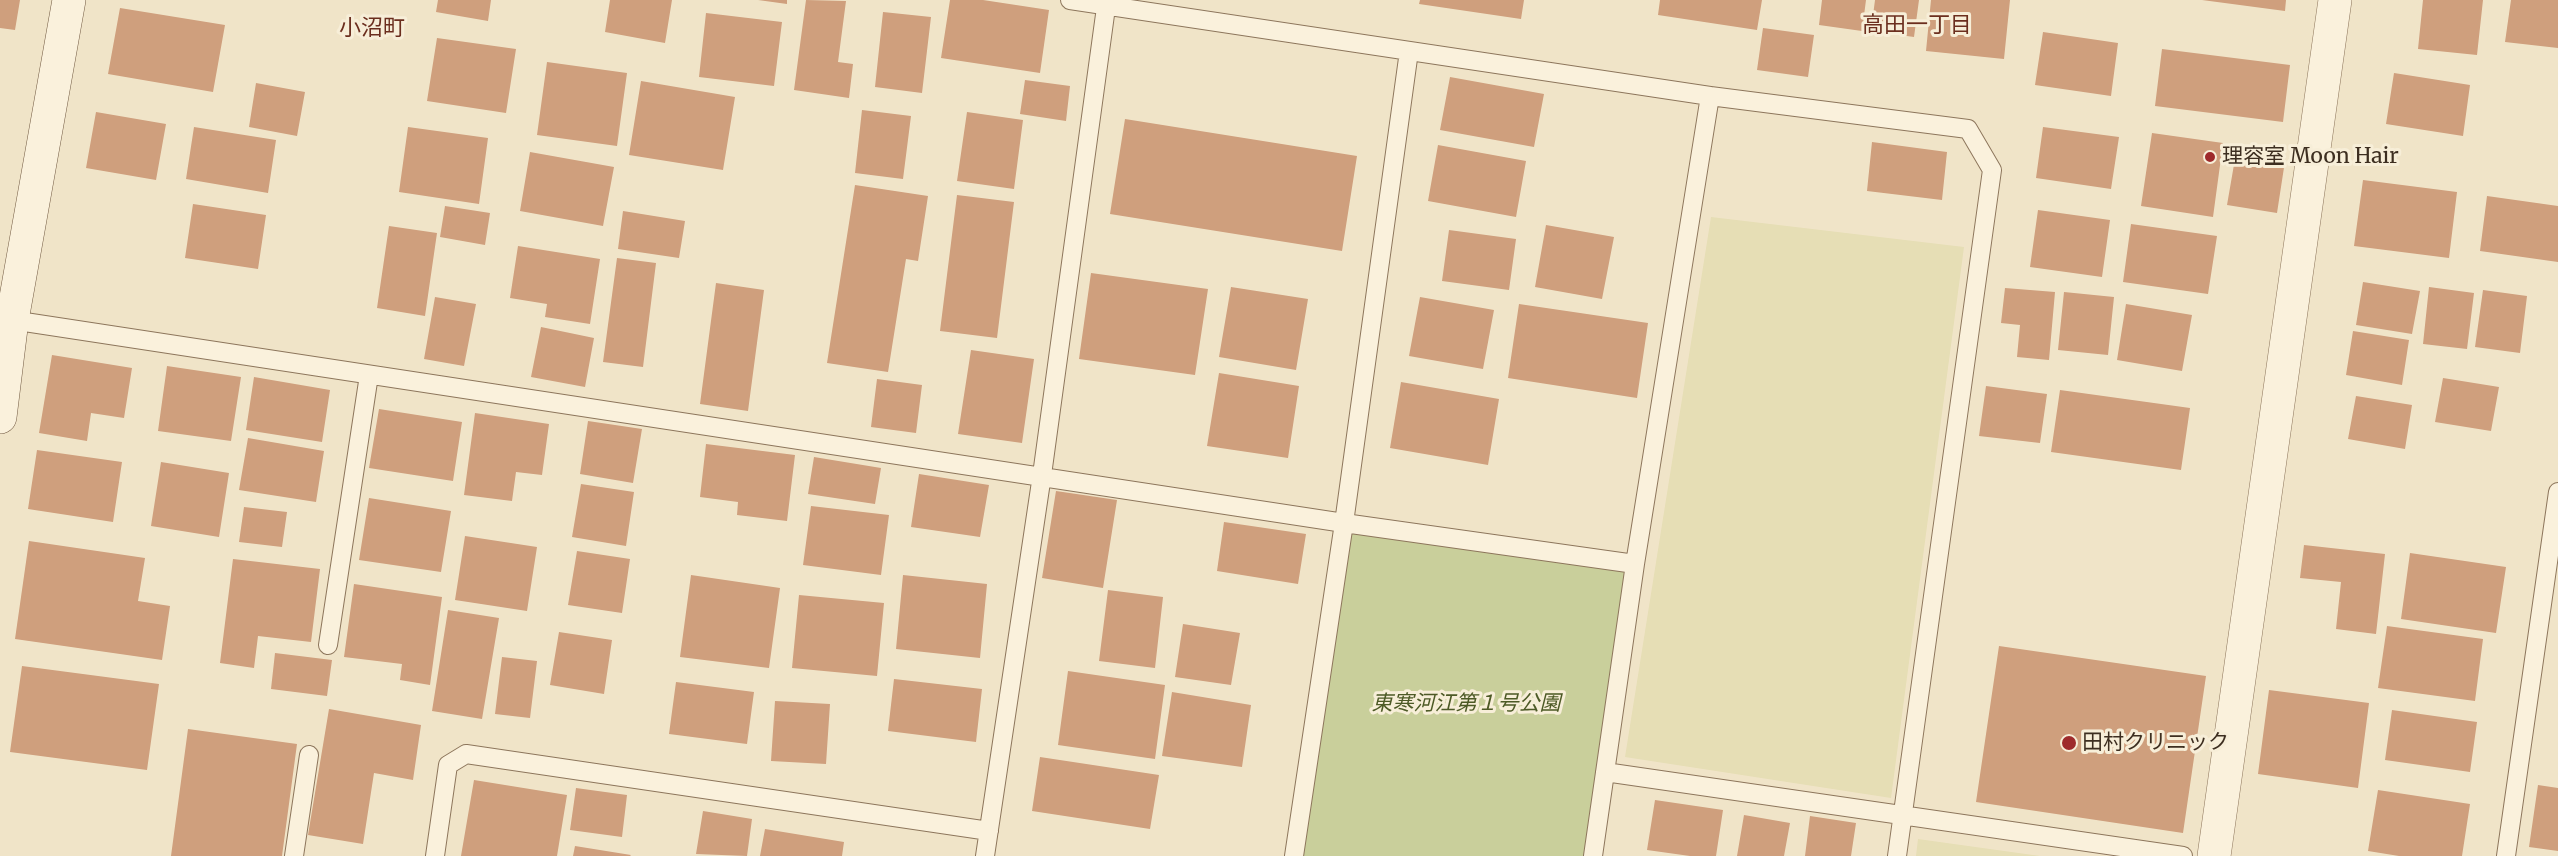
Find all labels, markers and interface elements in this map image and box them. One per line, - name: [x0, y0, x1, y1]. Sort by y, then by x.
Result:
- district label: 高田一丁目: [1862, 13, 1972, 39]
- district label: 小沼町: [339, 16, 405, 42]
- place label: 理容室 Moon Hair: [2222, 144, 2399, 170]
- marker: 理容室 Moon Hair: [2203, 150, 2217, 164]
- park label: 東寒河江第１号公園: [1372, 691, 1560, 717]
- place label: 田村クリニック: [2082, 730, 2229, 756]
- marker: 田村クリニック: [2060, 734, 2078, 752]

